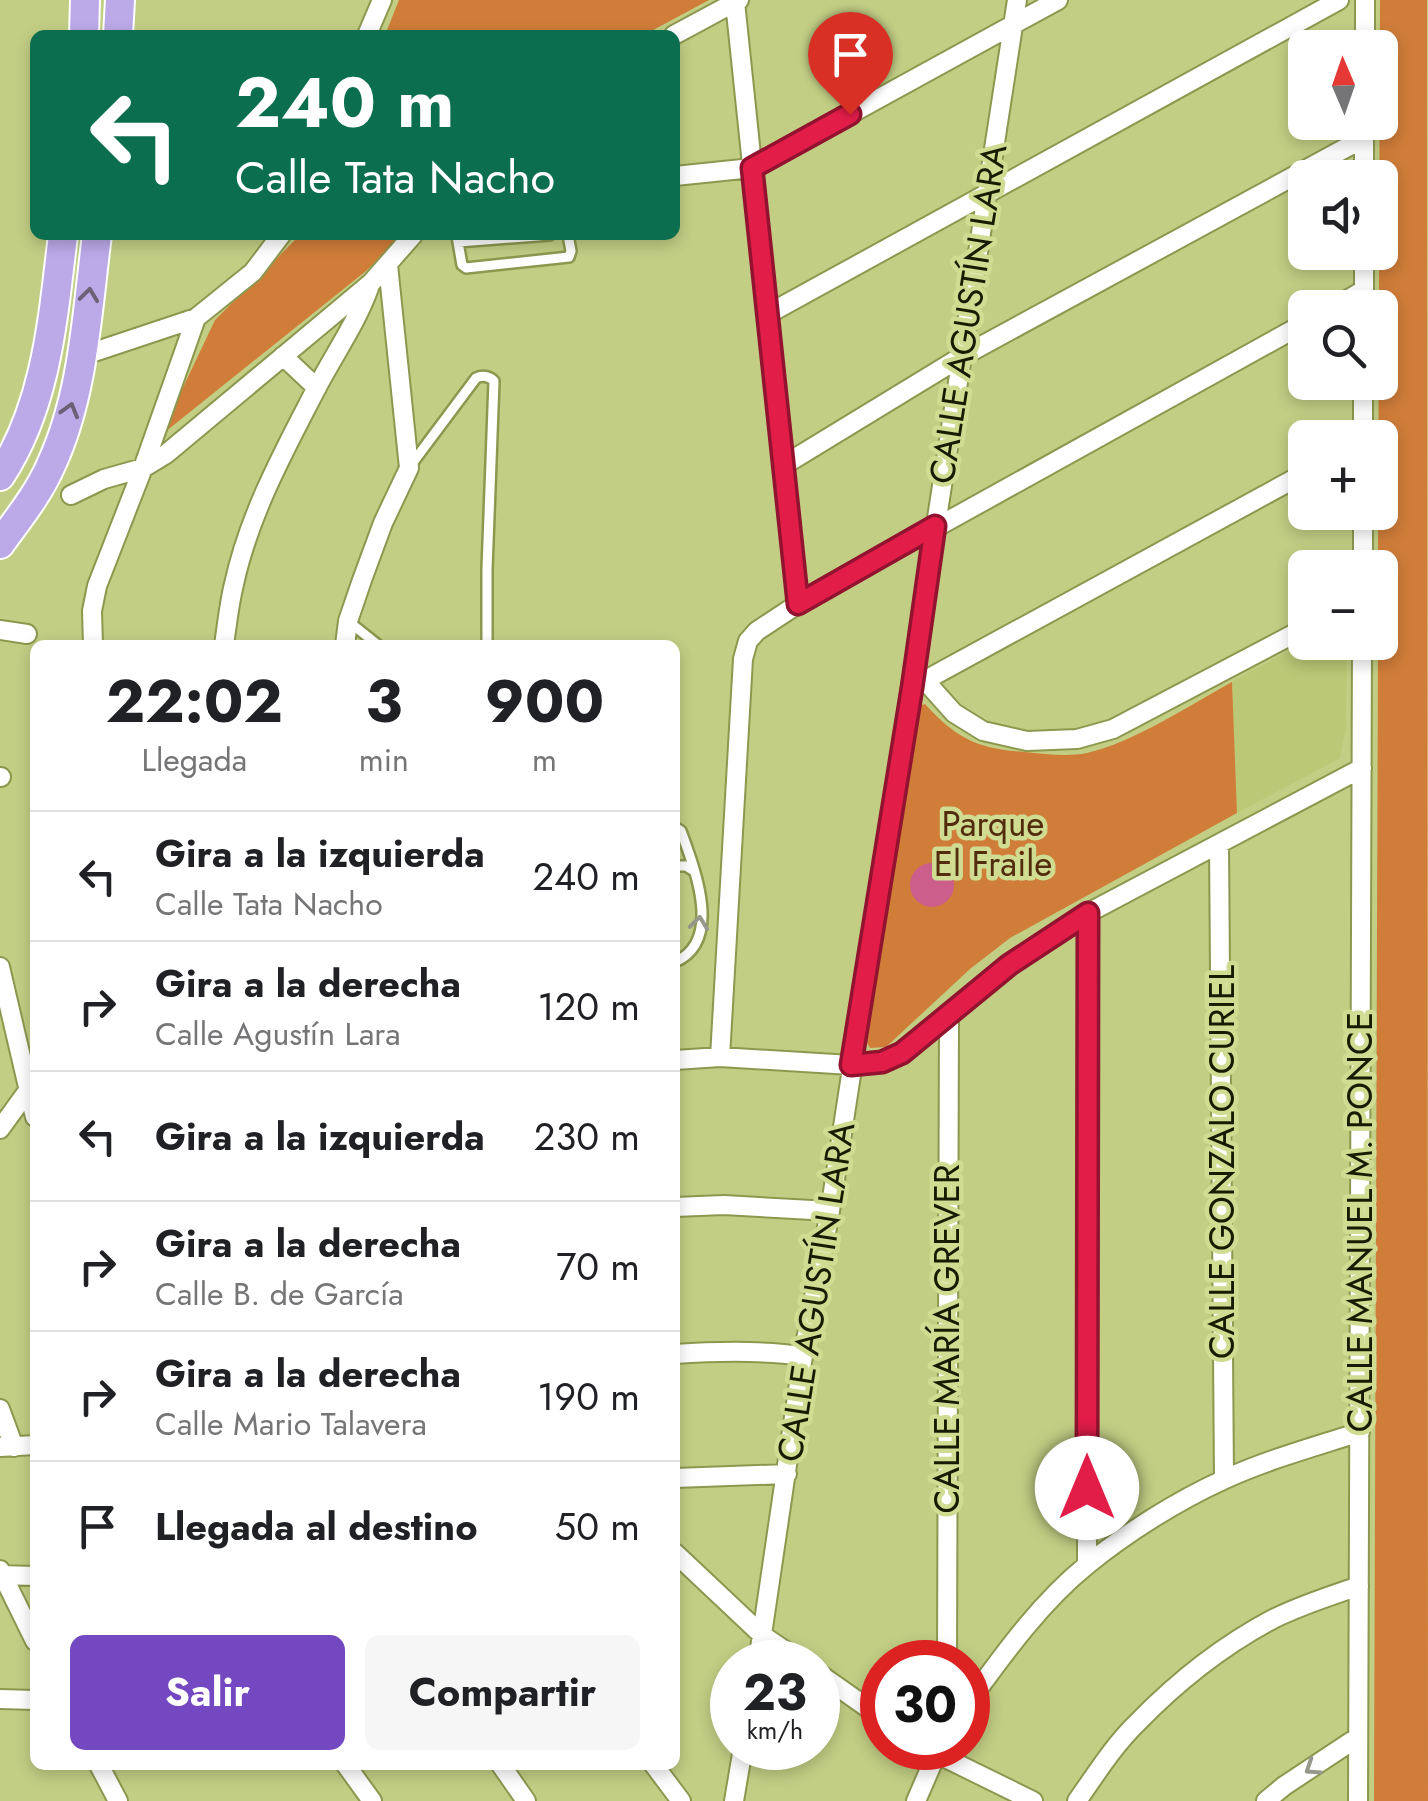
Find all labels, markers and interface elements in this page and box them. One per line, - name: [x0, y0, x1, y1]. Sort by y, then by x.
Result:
- pin: [808, 12, 893, 115]
- icon: arrive: [823, 27, 878, 82]
- north arrow: [1288, 30, 1398, 140]
- map controls: [1288, 30, 1398, 660]
- text: 240 m: [235, 52, 455, 153]
- icon: left: [70, 70, 200, 200]
- street label: CALLE AGUSTÍN LARA: [916, 141, 1020, 487]
- text: Calle Tata Nacho: [235, 145, 555, 210]
- button: sound: [1288, 160, 1398, 270]
- one-way arrow: [78, 287, 99, 303]
- button: search: [1288, 290, 1398, 400]
- one-way arrow: [58, 402, 79, 419]
- button: +: [1288, 420, 1398, 530]
- button: −: [1288, 550, 1398, 660]
- text: 22:02: [106, 658, 283, 745]
- text: 3: [365, 658, 402, 745]
- text: 900: [485, 658, 604, 745]
- text: Llegada: [142, 737, 247, 783]
- text: min: [359, 737, 409, 783]
- text: m: [532, 737, 557, 783]
- park label: Parque El Fraile: [934, 799, 1052, 889]
- text: Gira a la izquierda: [155, 826, 485, 881]
- icon: left: [70, 849, 125, 904]
- text: 240 m: [532, 849, 640, 904]
- text: Calle Tata Nacho: [155, 881, 383, 927]
- one-way arrow: [688, 914, 709, 930]
- text: Gira a la derecha: [155, 956, 461, 1011]
- street label: CALLE GONZALO CURIEL: [1197, 965, 1247, 1359]
- icon: right: [70, 979, 125, 1034]
- text: 120 m: [537, 979, 640, 1034]
- text: Calle Agustín Lara: [155, 1011, 401, 1057]
- street label: CALLE MANUEL M. PONCE: [1335, 1012, 1385, 1432]
- icon: left: [70, 1109, 125, 1164]
- text: Gira a la izquierda: [155, 1109, 485, 1164]
- text: 230 m: [534, 1109, 640, 1164]
- street label: CALLE AGUSTÍN LARA: [764, 1119, 868, 1465]
- street label: CALLE MARÍA GREVER: [922, 1164, 972, 1513]
- text: Gira a la derecha: [155, 1216, 461, 1271]
- icon: right: [70, 1239, 125, 1294]
- text: 70 m: [556, 1239, 640, 1294]
- text: Calle B. de García: [155, 1271, 404, 1317]
- text: Gira a la derecha: [155, 1346, 461, 1401]
- icon: right: [70, 1369, 125, 1424]
- text: 190 m: [537, 1369, 640, 1424]
- text: Calle Mario Talavera: [155, 1401, 427, 1447]
- position arrow: [1035, 1436, 1139, 1540]
- icon: arrive: [70, 1499, 125, 1554]
- text: Llegada al destino: [155, 1499, 478, 1554]
- text: 50 m: [555, 1499, 640, 1554]
- button: Salir: [70, 1635, 345, 1750]
- button: Compartir: [365, 1635, 640, 1750]
- speed limit sign: 30: [860, 1640, 990, 1770]
- text: 23: [743, 1656, 807, 1729]
- text: km/h: [747, 1712, 803, 1748]
- one-way arrow: [1304, 1755, 1322, 1774]

